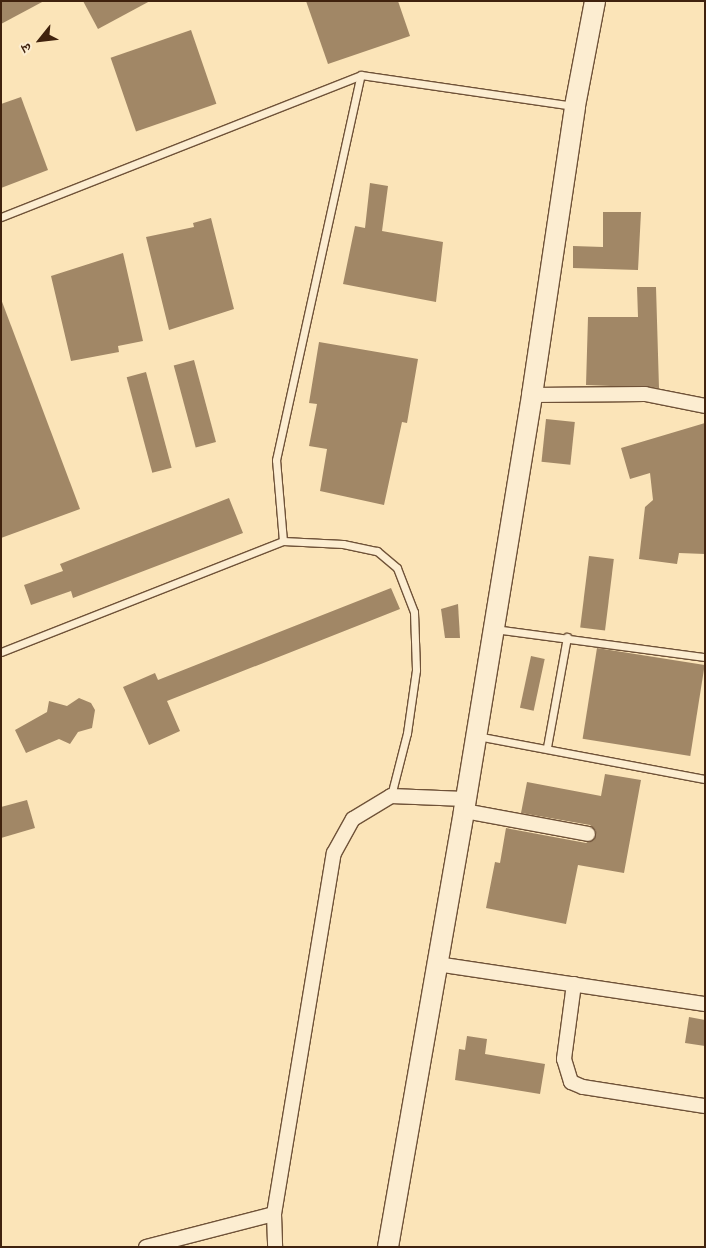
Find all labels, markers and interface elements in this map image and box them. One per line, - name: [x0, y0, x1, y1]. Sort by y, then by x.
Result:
- north arrow: [15, 15, 65, 65]
- text: उ: [17, 40, 36, 55]

